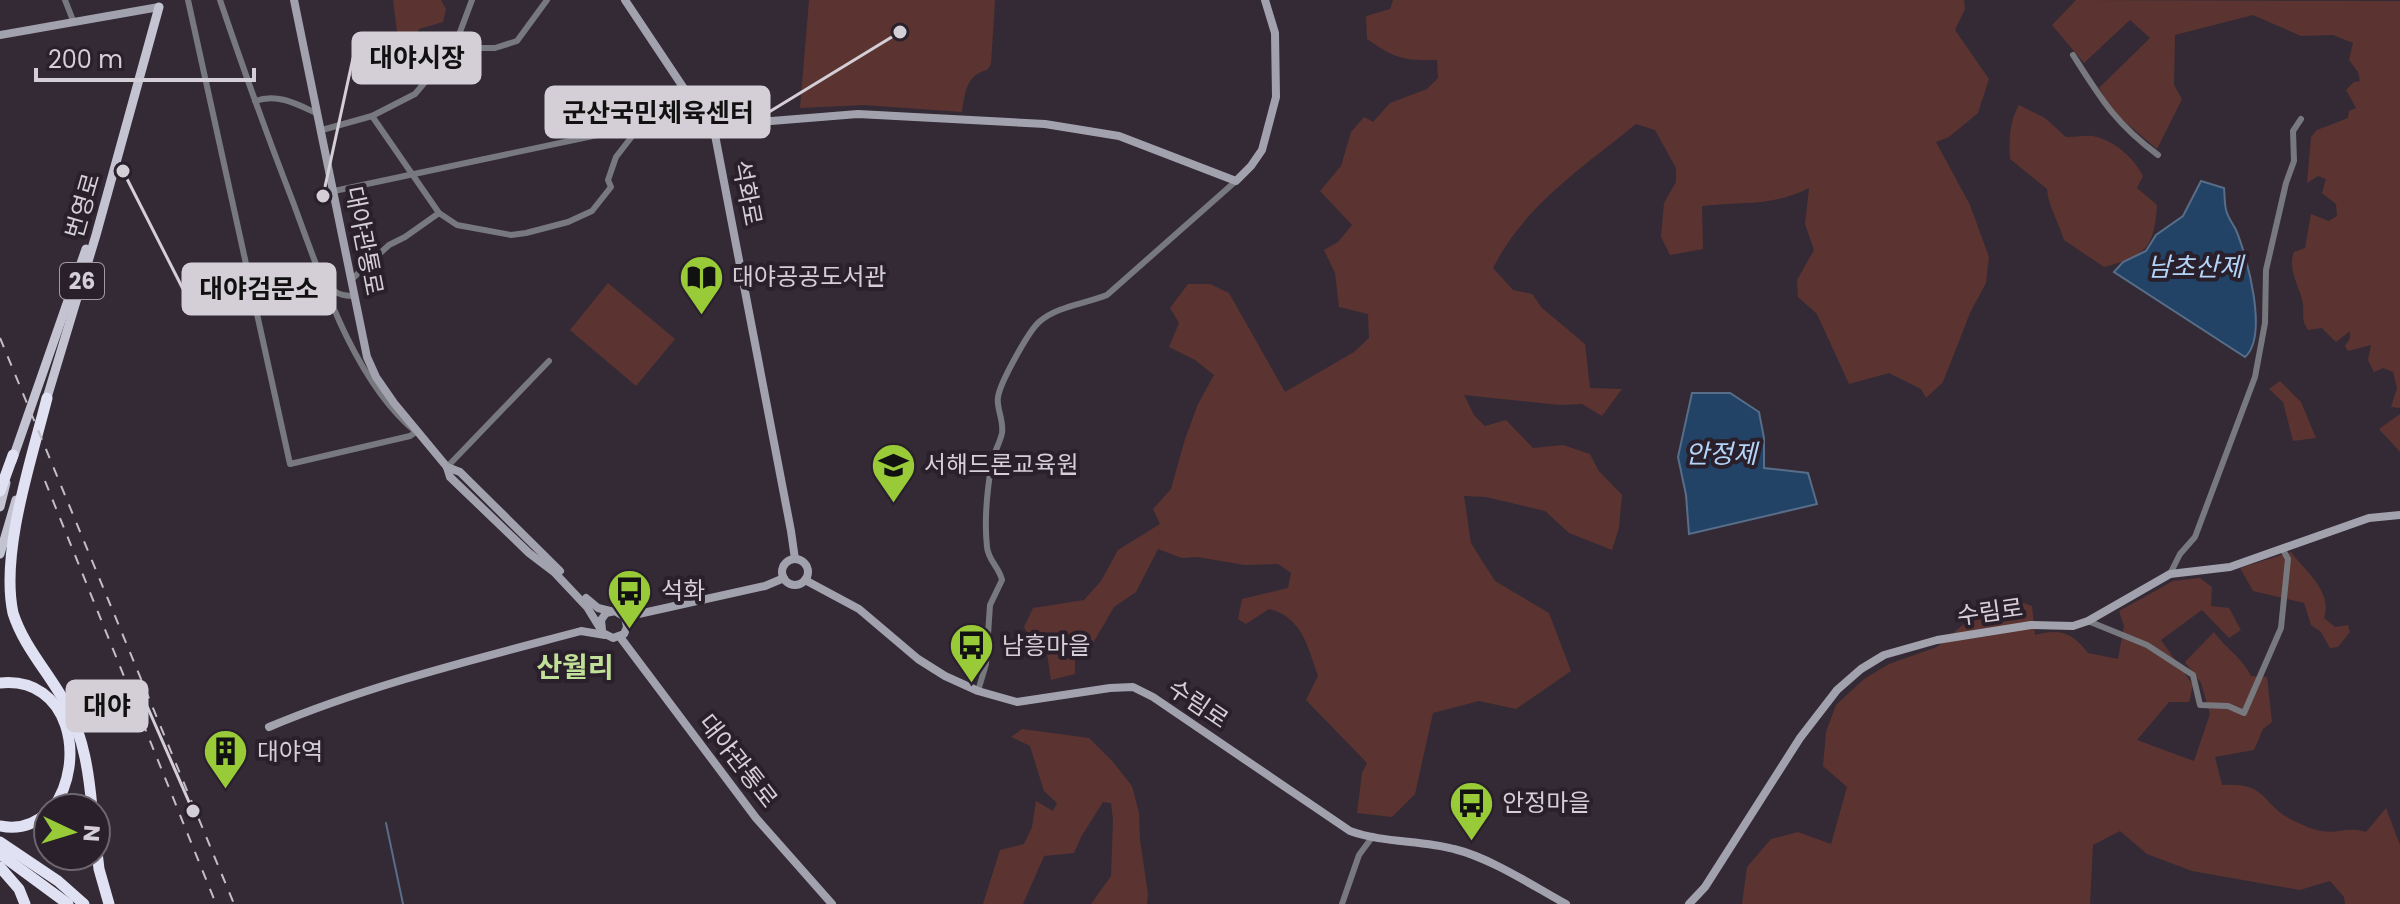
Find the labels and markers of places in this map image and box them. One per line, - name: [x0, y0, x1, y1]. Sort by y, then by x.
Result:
- callout: 대야시장: [353, 33, 480, 83]
- callout: 군산국민체육센터: [546, 87, 769, 137]
- library icon: 대야공공도서관: [677, 253, 725, 316]
- place label: 대야공공도서관: [732, 260, 887, 293]
- callout: 대야검문소: [183, 264, 335, 314]
- school or university icon: 서해드론교육원: [869, 441, 917, 504]
- place label: 서해드론교육원: [924, 448, 1079, 481]
- bus stop icon: 석화: [606, 567, 654, 630]
- place label: 석화: [661, 574, 705, 607]
- bus stop icon: 남흥마을: [947, 622, 995, 685]
- place label: 남흥마을: [1002, 629, 1090, 662]
- callout: 대야: [67, 681, 147, 731]
- building icon: 대야역: [202, 728, 250, 791]
- place label: 대야역: [257, 735, 323, 768]
- bus stop icon: 안정마을: [1447, 779, 1495, 842]
- place label: 안정마을: [1502, 786, 1590, 819]

